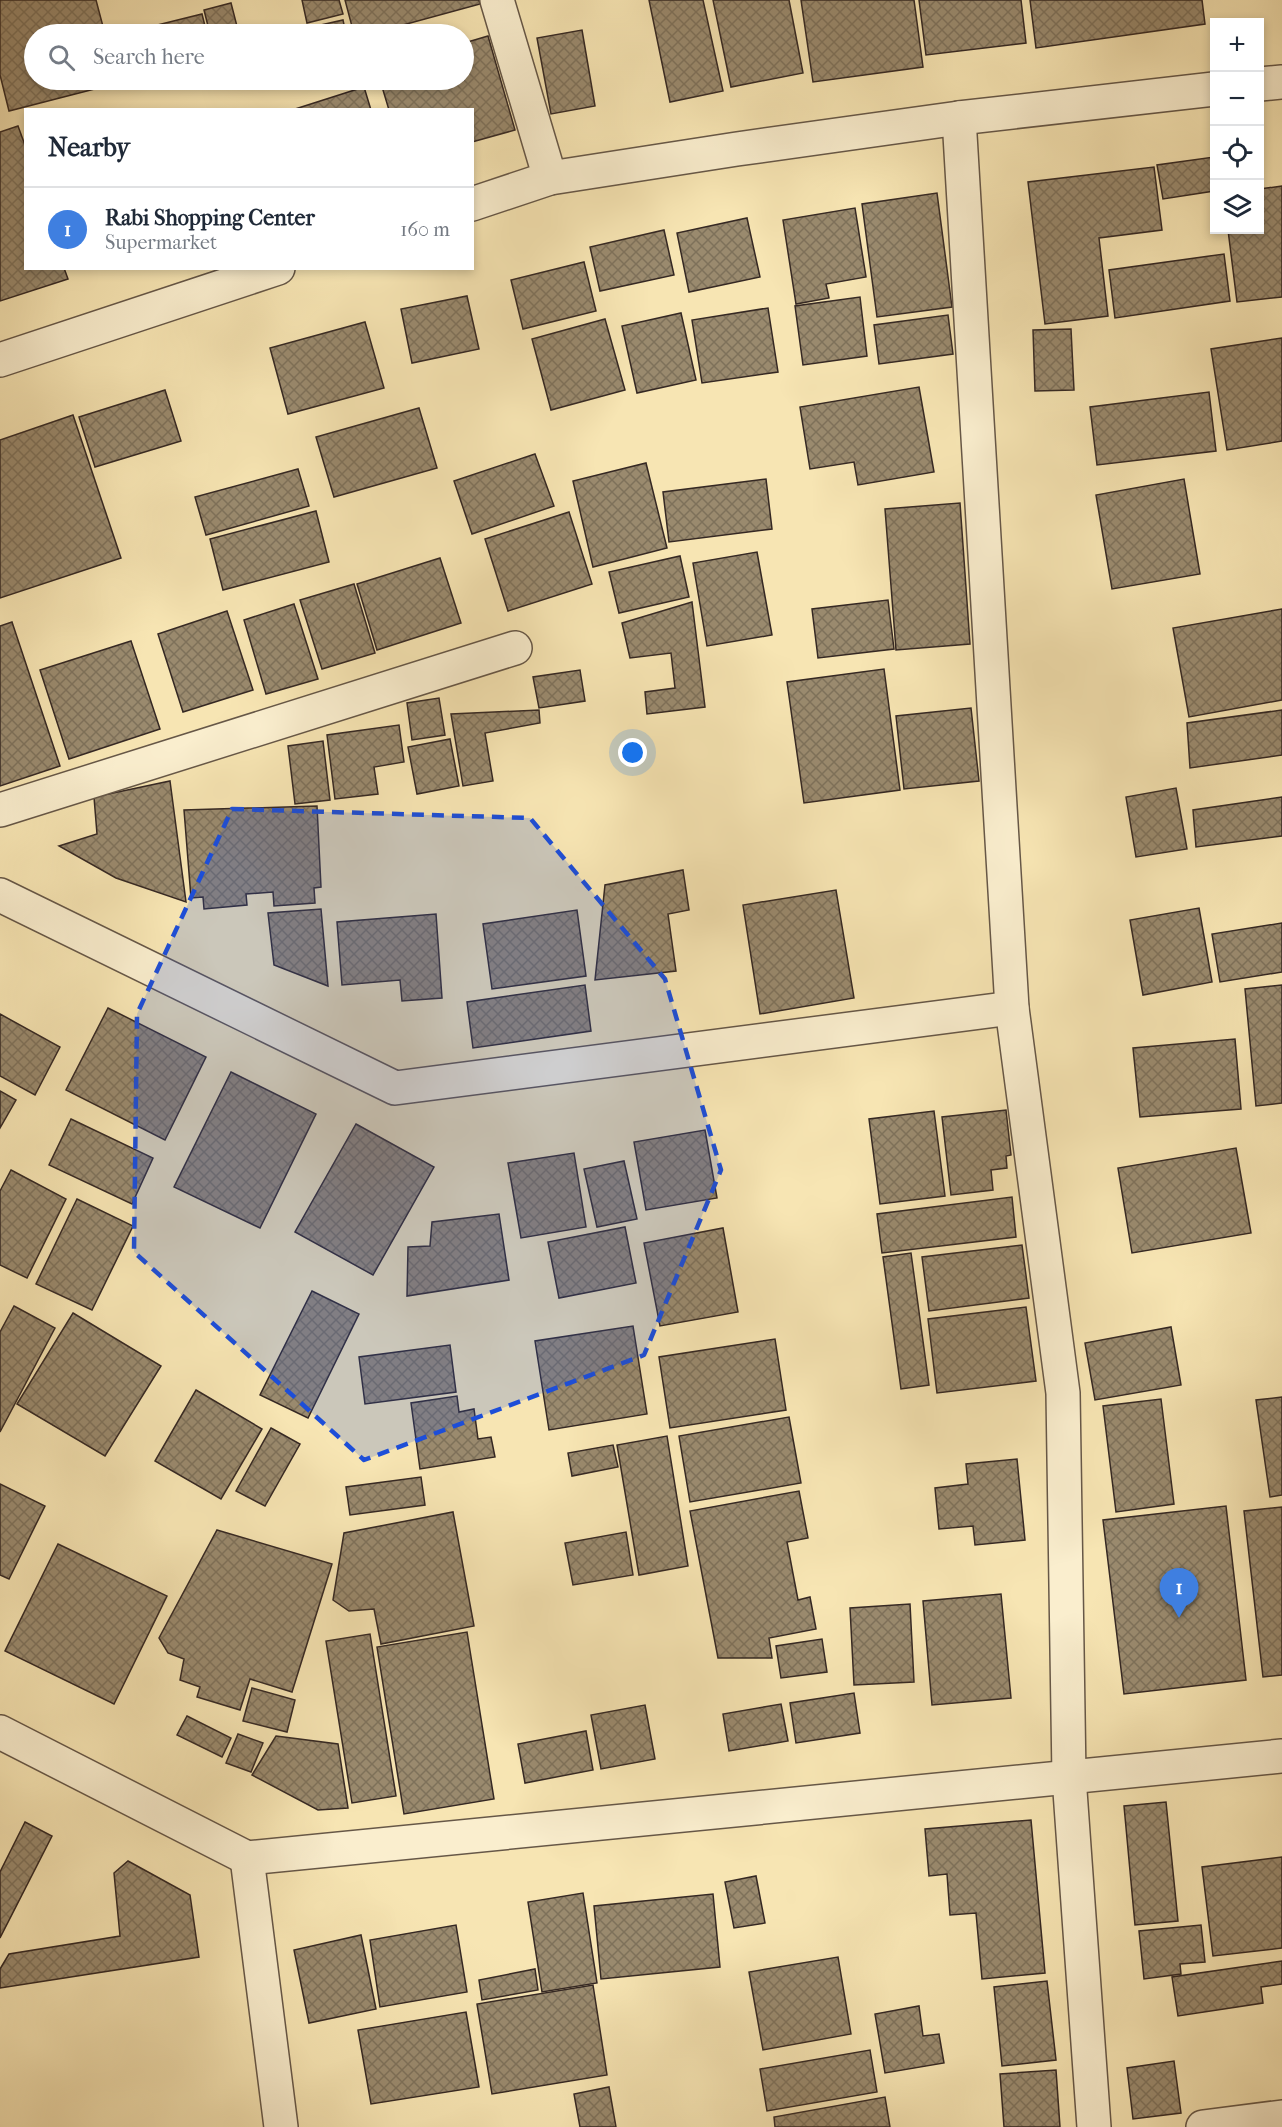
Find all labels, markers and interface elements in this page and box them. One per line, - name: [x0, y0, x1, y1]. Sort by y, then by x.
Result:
- map controls: [1210, 18, 1264, 234]
- button: +: [1210, 18, 1264, 72]
- search box: [24, 24, 474, 90]
- icon: search: [45, 41, 78, 74]
- text: Search here: [93, 44, 205, 70]
- button: −: [1210, 72, 1264, 126]
- button: locate: [1210, 126, 1264, 180]
- text: Nearby: [48, 132, 130, 163]
- button: layers: [1210, 180, 1264, 234]
- text: Rabi Shopping Center: [105, 205, 315, 231]
- text: 1: [64, 218, 71, 241]
- text: 160 m: [400, 218, 450, 241]
- text: Supermarket: [105, 231, 217, 254]
- your location: [618, 738, 647, 767]
- pin: 1: [1160, 1568, 1198, 1618]

